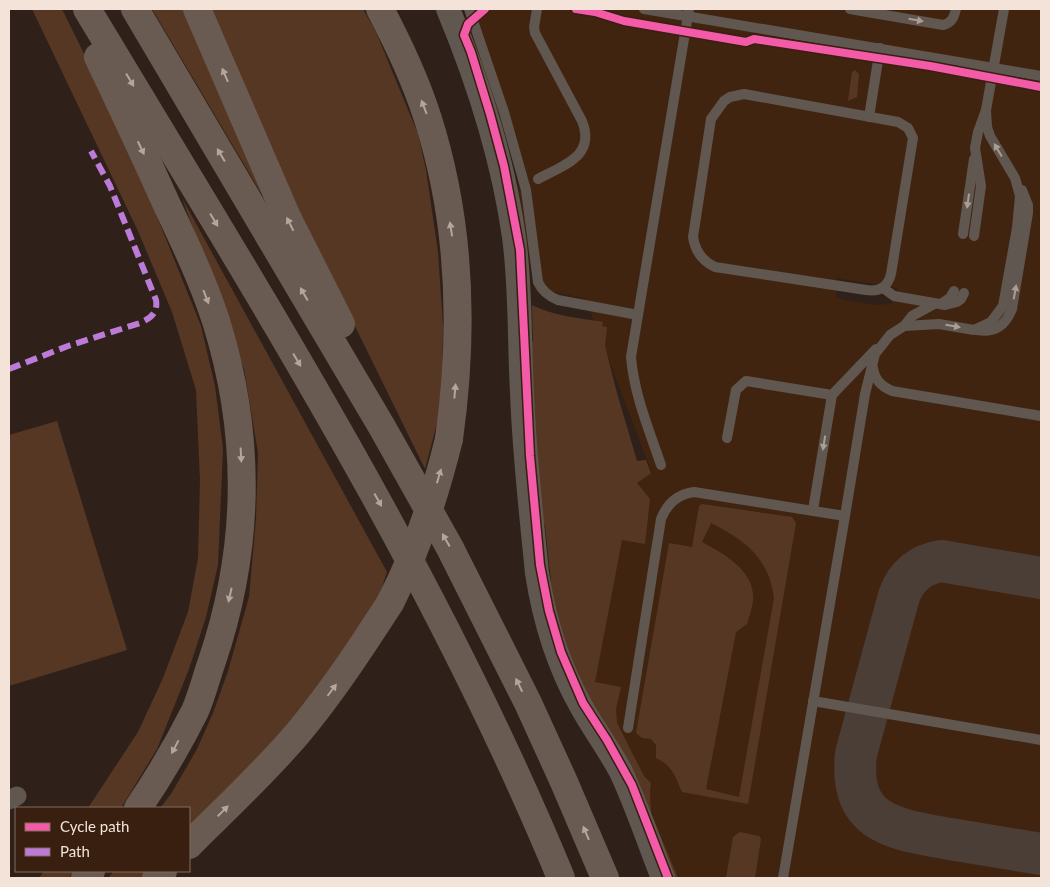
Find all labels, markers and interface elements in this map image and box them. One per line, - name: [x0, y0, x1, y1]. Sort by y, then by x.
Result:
- one-way arrow: [908, 16, 924, 24]
- one-way arrow: [220, 68, 228, 82]
- one-way arrow: [126, 74, 135, 87]
- one-way arrow: [420, 100, 427, 115]
- one-way arrow: [137, 141, 146, 156]
- one-way arrow: [993, 143, 1002, 156]
- one-way arrow: [217, 148, 226, 161]
- one-way arrow: [964, 193, 972, 209]
- one-way arrow: [209, 213, 218, 226]
- one-way arrow: [286, 216, 294, 231]
- one-way arrow: [447, 220, 455, 236]
- one-way arrow: [1012, 284, 1020, 300]
- one-way arrow: [300, 288, 309, 301]
- one-way arrow: [203, 290, 211, 304]
- one-way arrow: [945, 323, 961, 331]
- one-way arrow: [292, 353, 301, 366]
- one-way arrow: [451, 382, 459, 398]
- one-way arrow: [820, 435, 828, 451]
- one-way arrow: [237, 448, 245, 464]
- one-way arrow: [436, 469, 444, 484]
- one-way arrow: [374, 493, 382, 508]
- one-way arrow: [441, 534, 450, 547]
- one-way arrow: [226, 588, 234, 603]
- one-way arrow: [515, 678, 523, 692]
- one-way arrow: [326, 684, 337, 697]
- one-way arrow: [171, 740, 179, 754]
- one-way arrow: [217, 805, 229, 817]
- legend: [15, 807, 190, 872]
- text: Cycle path: [60, 817, 129, 835]
- one-way arrow: [582, 826, 590, 840]
- text: Path: [60, 842, 90, 860]

